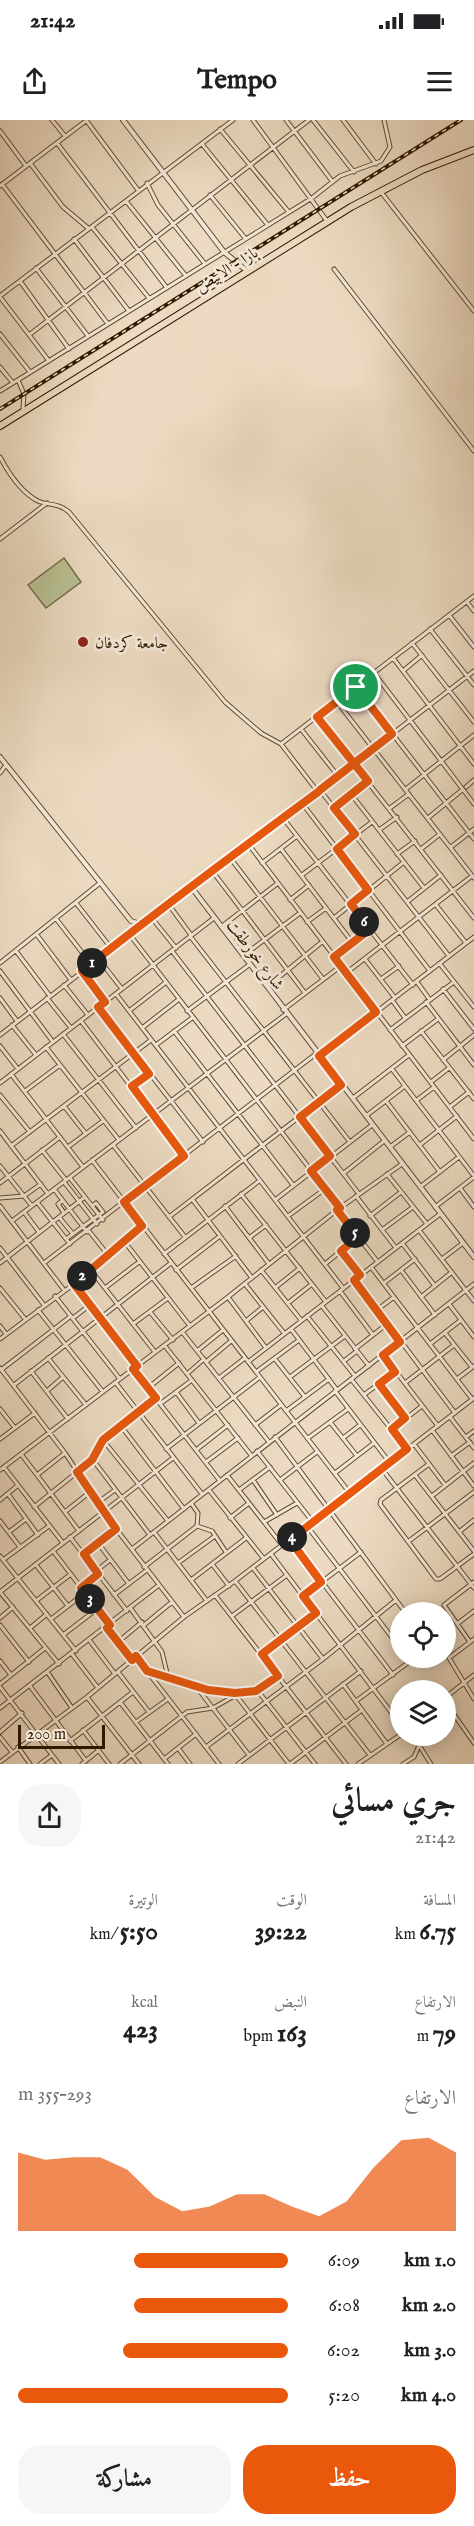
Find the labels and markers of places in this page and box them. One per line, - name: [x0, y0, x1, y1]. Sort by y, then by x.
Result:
- place label: جامعة كردفان: [95, 634, 168, 654]
- marker: جامعة كردفان: [76, 635, 90, 649]
- pin: [330, 661, 381, 712]
- pin: 6: [349, 907, 379, 937]
- pin: 1: [77, 948, 107, 978]
- pin: 5: [340, 1218, 370, 1248]
- pin: 2: [67, 1261, 97, 1291]
- pin: 4: [277, 1522, 307, 1552]
- pin: 3: [75, 1584, 105, 1614]

